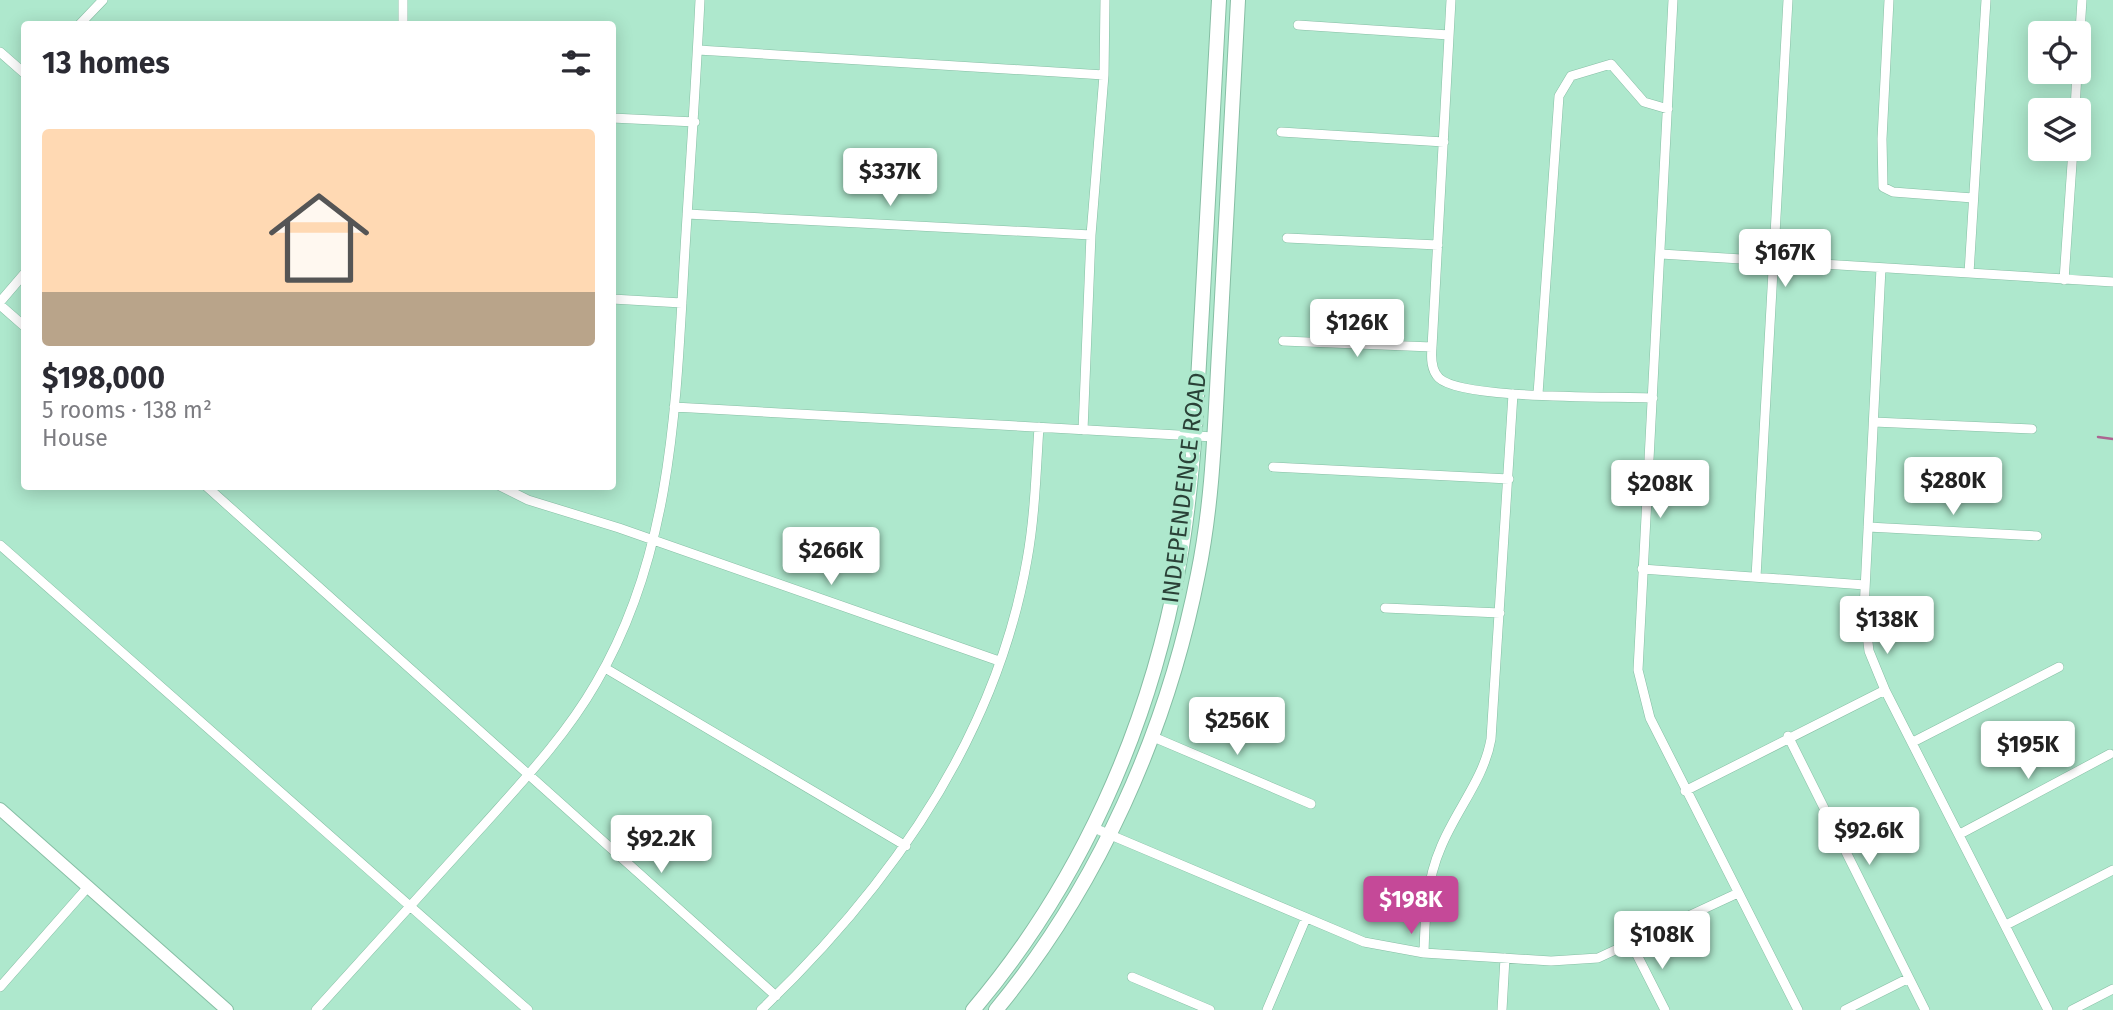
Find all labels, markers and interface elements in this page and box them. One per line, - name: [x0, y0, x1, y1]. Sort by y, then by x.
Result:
- map controls: [2028, 21, 2091, 161]
- button: locate: [2028, 21, 2091, 84]
- icon: filters: [557, 44, 595, 82]
- text: 13 homes: [42, 45, 170, 81]
- button: layers: [2028, 98, 2091, 161]
- pin: $337K: [841, 148, 939, 208]
- text: $337K: [859, 157, 921, 185]
- icon: home: [256, 175, 382, 301]
- pin: $167K: [1736, 230, 1834, 289]
- text: $167K: [1755, 238, 1815, 266]
- pin: $126K: [1308, 300, 1406, 359]
- text: $126K: [1326, 308, 1388, 336]
- text: $198,000: [42, 360, 165, 396]
- street label: INDEPENDENCE ROAD: [1156, 371, 1212, 605]
- text: 5 rooms · 138 m²: [42, 396, 212, 424]
- text: House: [42, 424, 108, 452]
- pin: $280K: [1904, 458, 2002, 517]
- pin: $208K: [1611, 461, 1709, 520]
- text: $280K: [1920, 466, 1986, 494]
- text: $208K: [1627, 469, 1693, 497]
- pin: $266K: [782, 528, 880, 587]
- text: $266K: [799, 536, 863, 564]
- pin: $138K: [1838, 596, 1936, 656]
- text: $138K: [1856, 605, 1918, 633]
- pin: $256K: [1188, 698, 1286, 757]
- text: $256K: [1205, 706, 1269, 734]
- pin: $195K: [1979, 722, 2077, 781]
- text: $195K: [1997, 730, 2059, 758]
- pin: $92.6K: [1812, 808, 1926, 867]
- pin: $92.2K: [604, 816, 718, 875]
- text: $92.6K: [1834, 816, 1904, 844]
- text: $92.2K: [627, 824, 695, 852]
- pin: $198K: [1362, 876, 1460, 936]
- text: $198K: [1379, 885, 1443, 913]
- pin: $108K: [1613, 912, 1711, 971]
- text: $108K: [1630, 920, 1694, 948]

